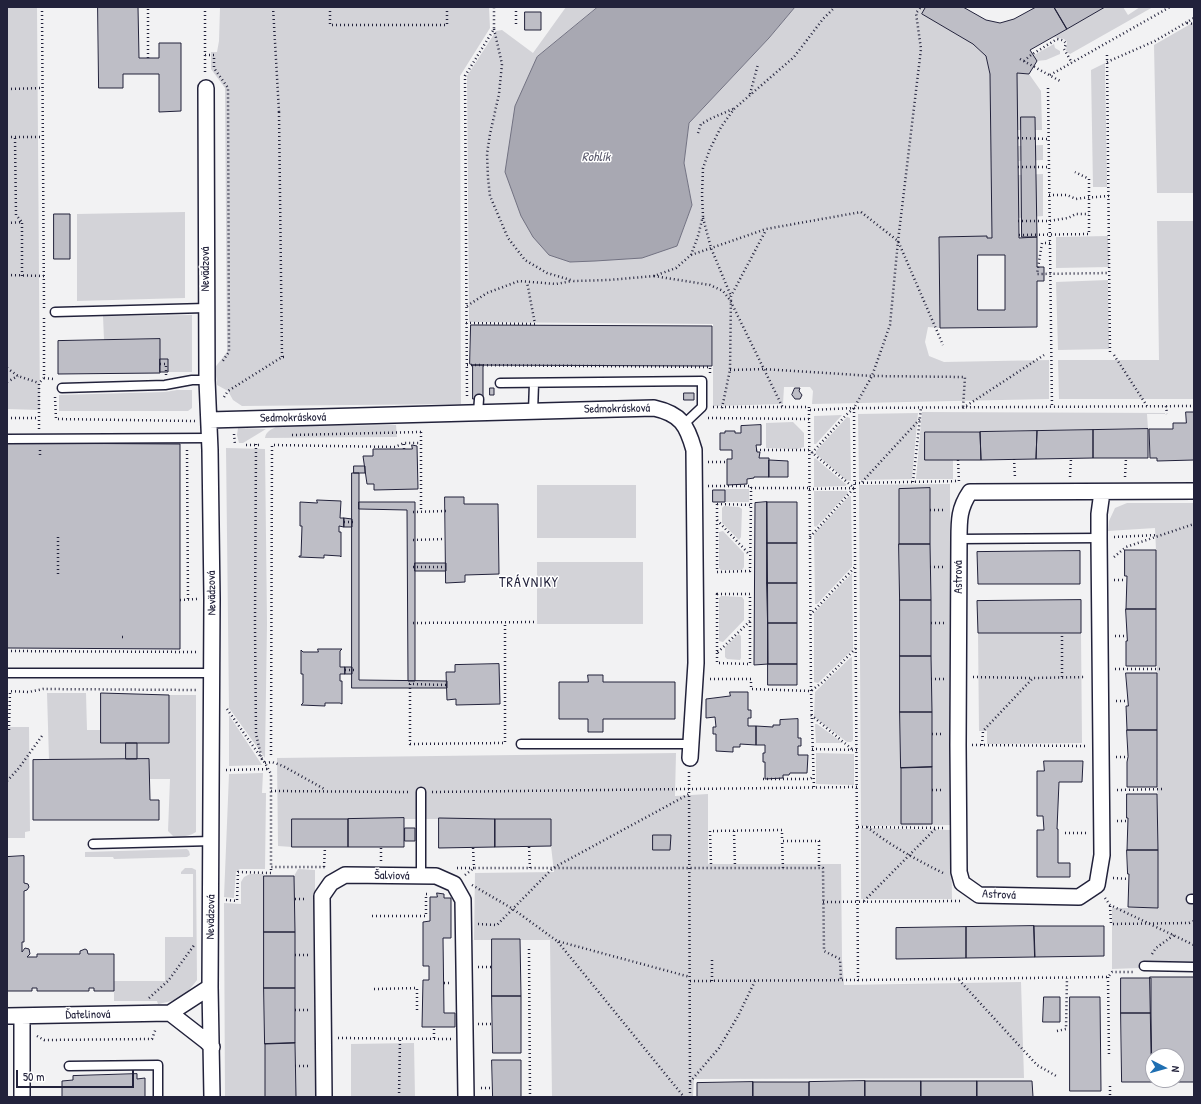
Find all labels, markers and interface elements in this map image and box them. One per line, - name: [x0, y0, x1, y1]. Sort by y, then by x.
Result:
- water label: Rohlík: [582, 150, 610, 166]
- street label: Nevädzová: [199, 247, 213, 291]
- street label: Sedmokrásková: [584, 401, 650, 417]
- street label: Sedmokrásková: [260, 410, 326, 426]
- street label: Astrová: [952, 560, 966, 594]
- street label: Nevädzová: [204, 570, 220, 616]
- district label: TRÁVNIKY: [499, 575, 559, 591]
- street label: Šalviová: [374, 868, 410, 884]
- street label: Astrová: [982, 887, 1016, 903]
- street label: Nevädzová: [203, 894, 219, 940]
- street label: Ďatelinová: [65, 1007, 111, 1023]
- north arrow: [1145, 1048, 1185, 1088]
- scale bar: [18, 1062, 136, 1088]
- text: N: [1169, 1065, 1183, 1073]
- text: 50 m: [23, 1068, 44, 1085]

